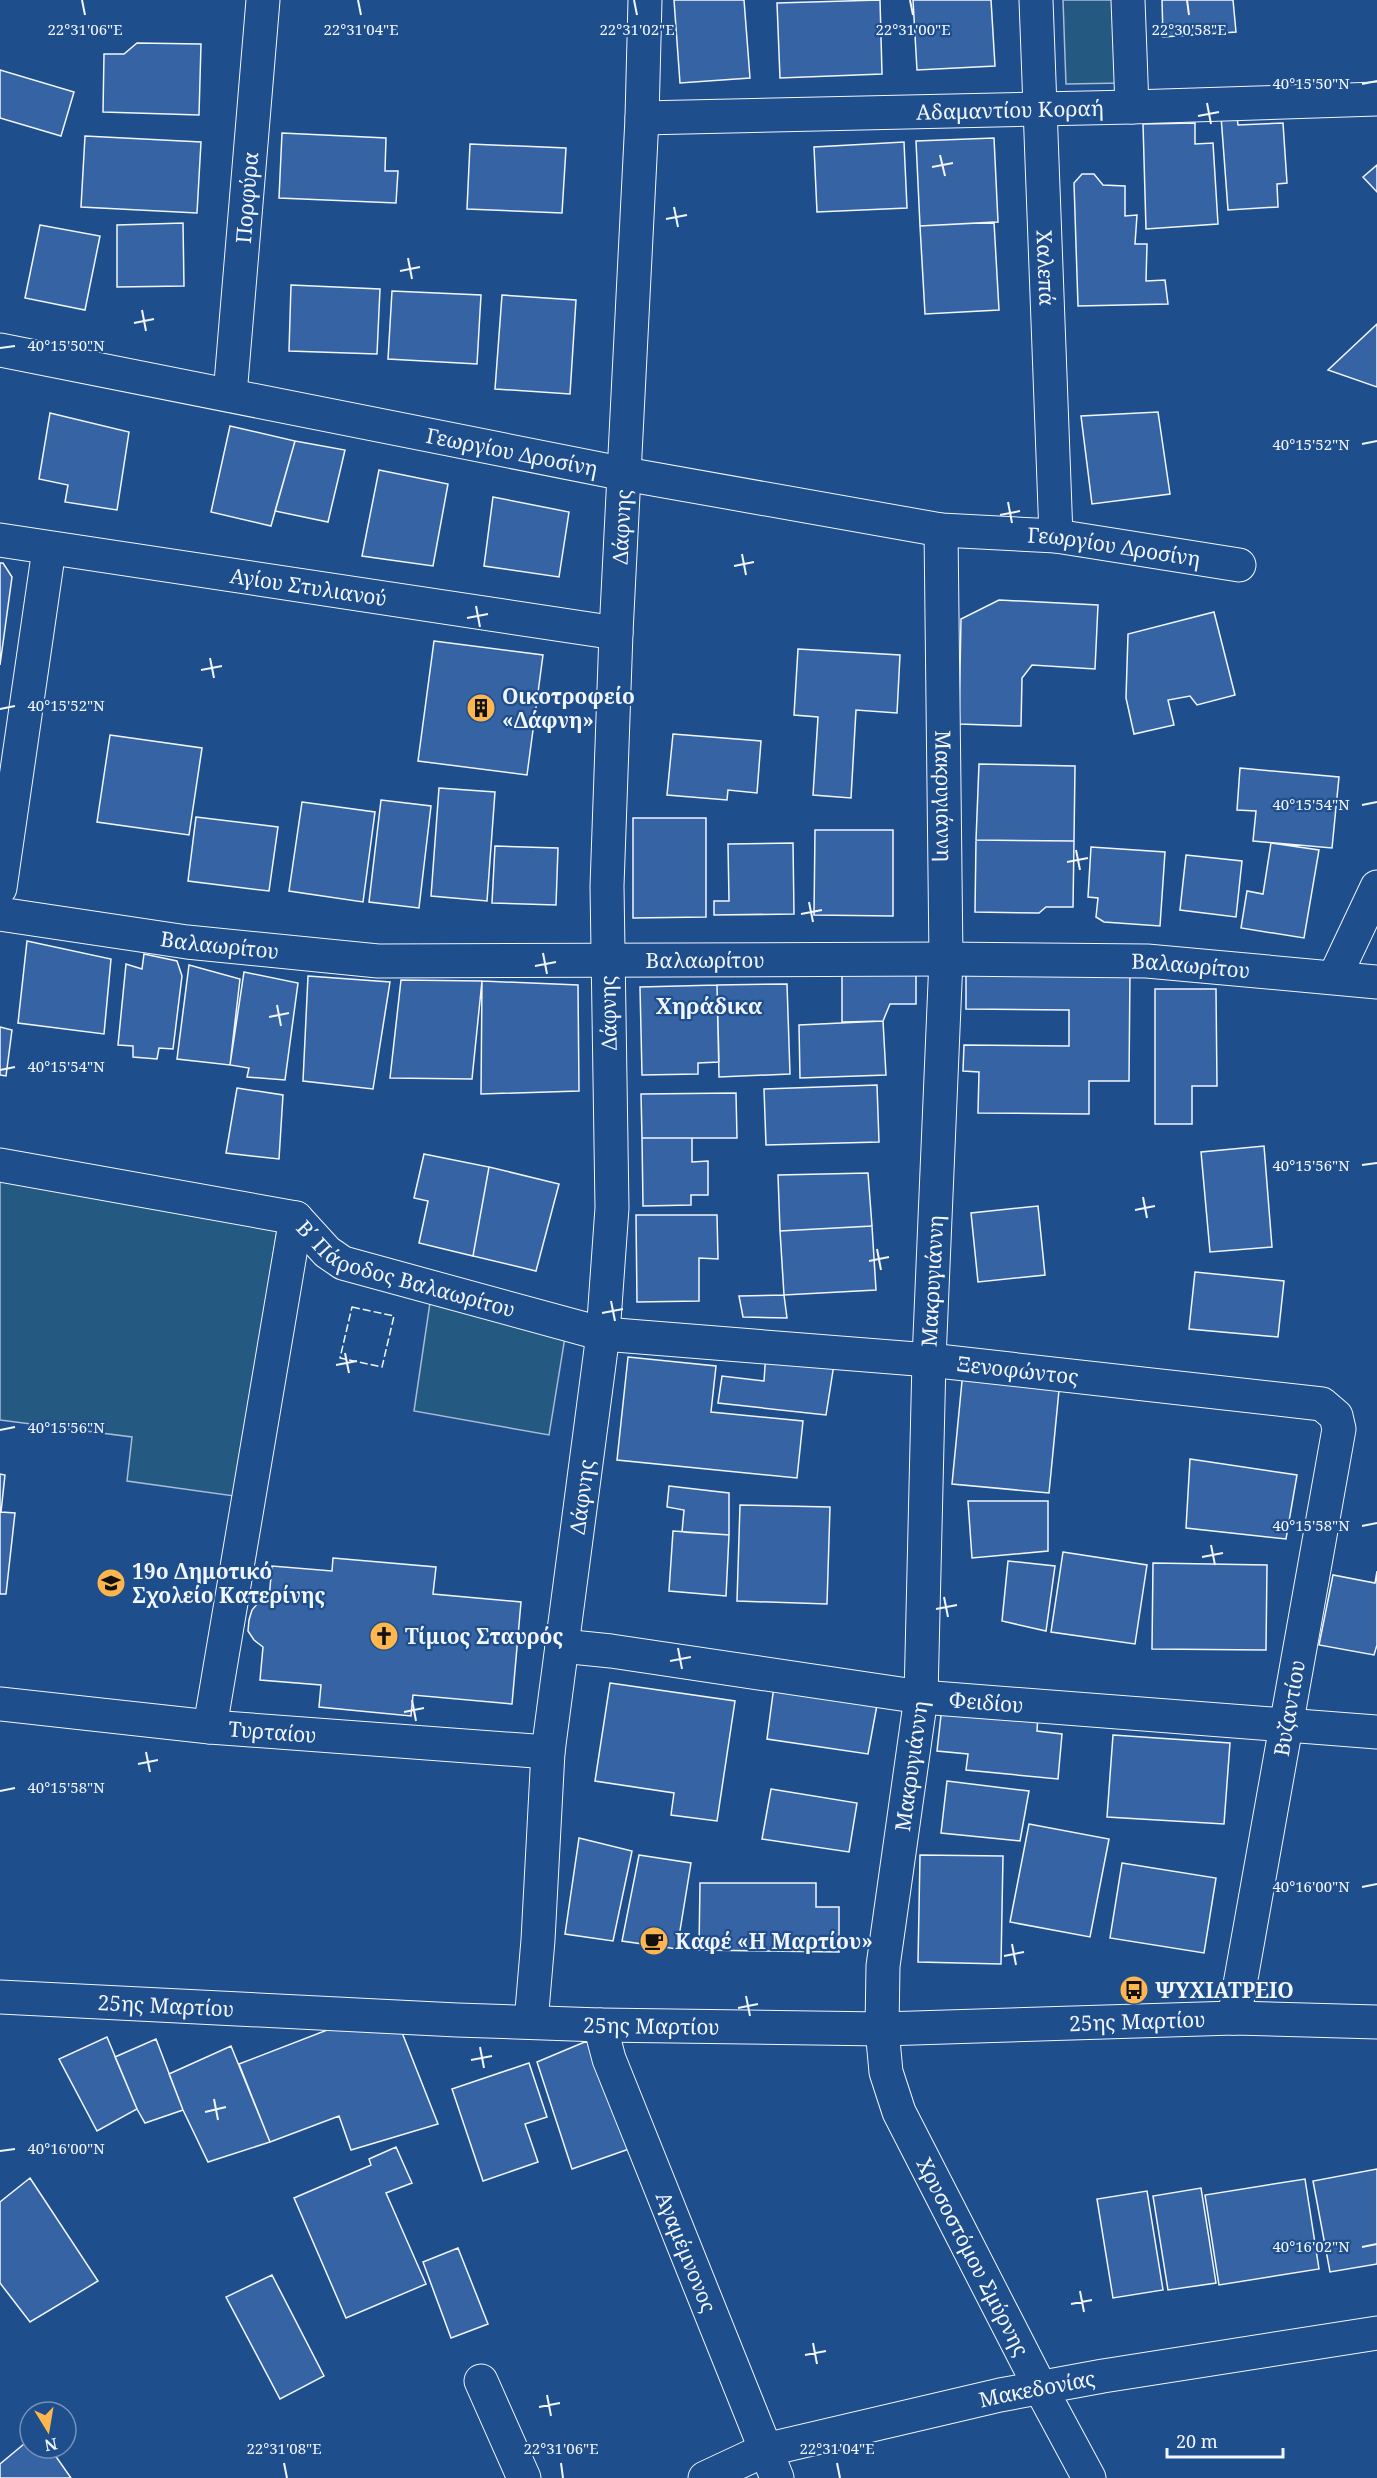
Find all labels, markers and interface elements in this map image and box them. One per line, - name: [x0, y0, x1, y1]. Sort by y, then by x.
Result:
- text: 22°31'06"E: [47, 19, 123, 39]
- text: 22°31'04"E: [323, 19, 399, 39]
- text: 22°31'02"E: [599, 19, 675, 39]
- text: 22°31'00"E: [875, 19, 951, 39]
- text: 22°30'58"E: [1151, 19, 1227, 39]
- text: 40°15'50"N: [1272, 73, 1350, 93]
- street label: Αδαμαντίου Κοραή: [916, 94, 1104, 126]
- street label: Πορφύρα: [229, 150, 264, 245]
- street label: Χαλεπά: [1031, 229, 1061, 307]
- text: 40°15'50"N: [27, 335, 105, 355]
- street label: Γεωργίου Δροσίνη: [424, 421, 600, 482]
- text: 40°15'52"N: [1272, 434, 1350, 454]
- street label: Δάφνης: [605, 489, 637, 565]
- street label: Γεωργίου Δροσίνη: [1027, 521, 1202, 573]
- street label: Αγίου Στυλιανού: [228, 561, 389, 612]
- place label: Οικοτροφείο «Δάφνη»: [502, 682, 635, 734]
- building icon: Οικοτροφείο «Δάφνη»: [465, 692, 497, 724]
- text: 40°15'52"N: [27, 695, 105, 715]
- street label: Μακρυγιάννη: [929, 730, 959, 862]
- text: 40°15'54"N: [1272, 794, 1350, 814]
- street label: Βαλαωρίτου: [159, 924, 280, 965]
- street label: Βαλαωρίτου: [645, 946, 765, 974]
- street label: Βαλαωρίτου: [1131, 947, 1251, 984]
- street label: Δάφνης: [593, 975, 623, 1051]
- district label: Χηράδικα: [656, 990, 763, 1020]
- text: 40°15'54"N: [27, 1056, 105, 1076]
- text: 40°15'56"N: [1272, 1155, 1350, 1175]
- street label: Β΄ Πάροδος Βαλαωρίτου: [290, 1214, 518, 1323]
- street label: Μακρυγιάννη: [915, 1215, 949, 1347]
- street label: Ξενοφώντος: [955, 1349, 1080, 1391]
- text: 40°15'56"N: [27, 1417, 105, 1437]
- street label: Δάφνης: [563, 1458, 600, 1536]
- text: 40°15'58"N: [1272, 1515, 1350, 1535]
- place label: 19ο Δημοτικό Σχολείο Κατερίνης: [132, 1557, 325, 1609]
- school or university icon: 19ο Δημοτικό Σχολείο Κατερίνης: [95, 1567, 127, 1599]
- church icon: Τίμιος Σταυρός: [368, 1620, 400, 1652]
- place label: Τίμιος Σταυρός: [405, 1622, 563, 1650]
- street label: Βυζαντίου: [1267, 1658, 1311, 1758]
- street label: Φειδίου: [948, 1685, 1024, 1719]
- street label: Μακρυγιάννη: [888, 1699, 934, 1833]
- street label: Τυρταίου: [228, 1714, 318, 1749]
- text: 40°15'58"N: [27, 1777, 105, 1797]
- text: 40°16'00"N: [1272, 1876, 1350, 1896]
- cafe icon: Καφέ «Η Μαρτίου»: [638, 1925, 670, 1957]
- place label: Καφέ «Η Μαρτίου»: [675, 1927, 873, 1955]
- bus stop icon: ΨΥΧΙΑΤΡΕΙΟ: [1118, 1974, 1150, 2006]
- place label: ΨΥΧΙΑΤΡΕΙΟ: [1155, 1976, 1294, 2004]
- street label: 25ης Μαρτίου: [97, 1988, 235, 2023]
- street label: 25ης Μαρτίου: [1069, 2005, 1206, 2037]
- street label: 25ης Μαρτίου: [583, 2010, 720, 2041]
- text: 40°16'00"N: [27, 2138, 105, 2158]
- street label: Χρυσοστόμου Σμύρνης: [911, 2153, 1036, 2361]
- street label: Αγαμέμνονος: [650, 2187, 723, 2316]
- text: 40°16'02"N: [1272, 2236, 1350, 2256]
- street label: Μακεδονίας: [976, 2364, 1097, 2414]
- north arrow: [18, 2400, 78, 2460]
- scale bar: [1167, 2421, 1282, 2459]
- text: 20 m: [1176, 2429, 1218, 2453]
- text: N: [42, 2433, 59, 2457]
- text: 22°31'08"E: [246, 2438, 322, 2458]
- text: 22°31'06"E: [523, 2438, 599, 2458]
- text: 22°31'04"E: [799, 2438, 875, 2458]

